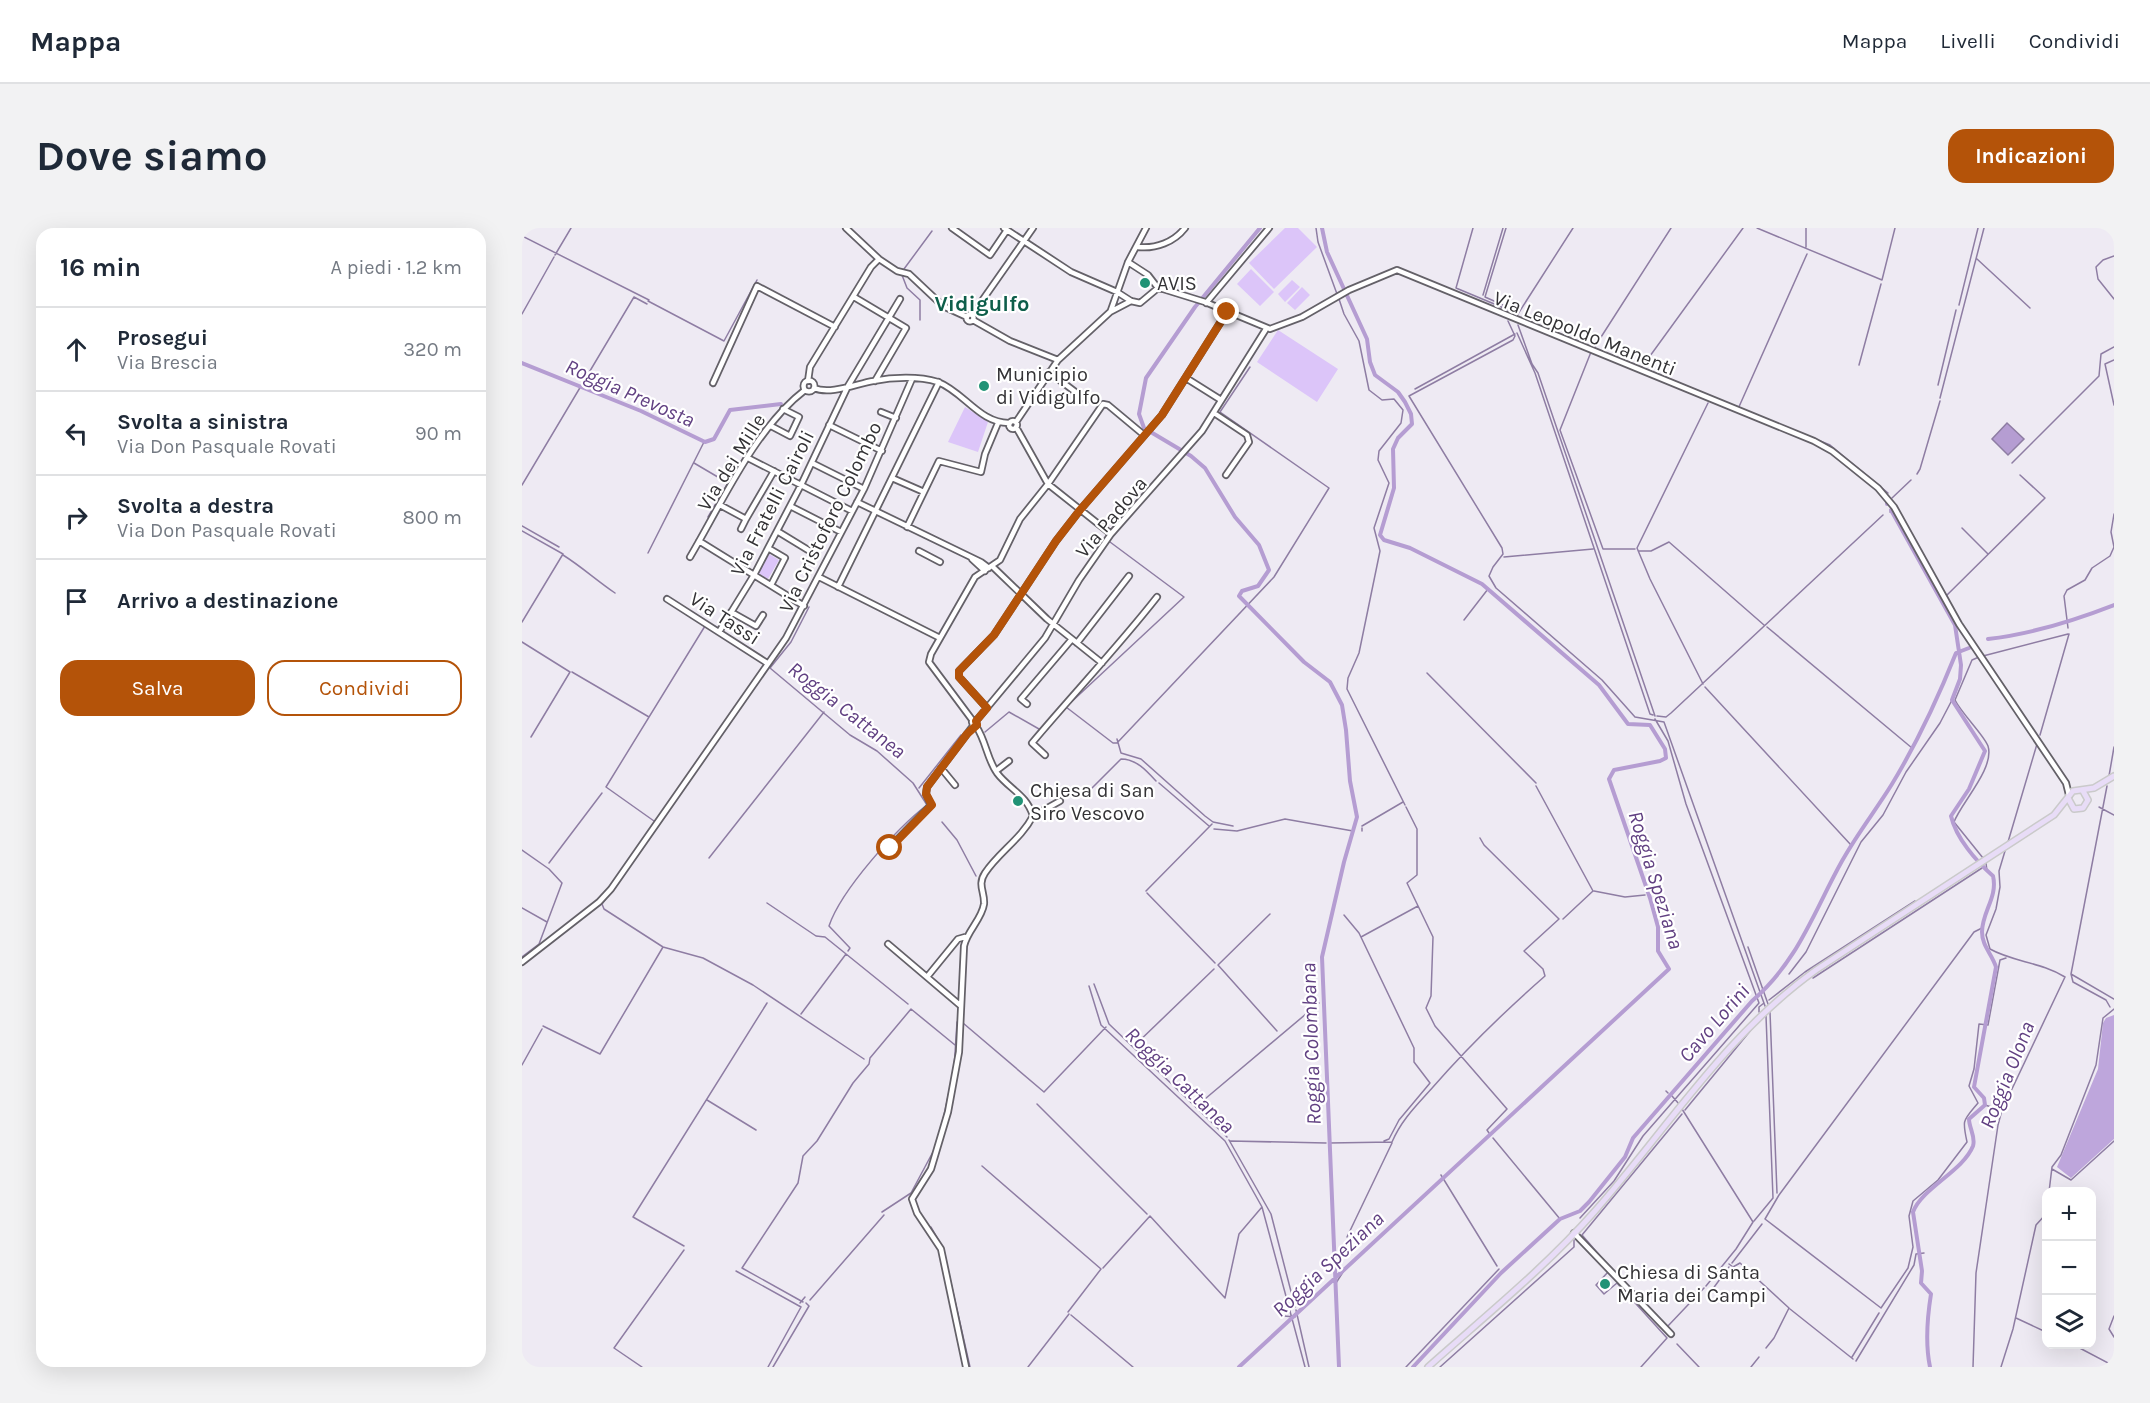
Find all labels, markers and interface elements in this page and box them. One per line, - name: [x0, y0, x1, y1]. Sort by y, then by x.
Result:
- text: Mappa: [30, 25, 121, 58]
- text: Mappa: [1842, 29, 1907, 53]
- text: Livelli: [1940, 29, 1996, 53]
- text: Condividi: [2029, 29, 2120, 53]
- button: Indicazioni: [1948, 129, 2114, 183]
- text: Dove siamo: [36, 131, 267, 181]
- text: 16 min: [60, 252, 141, 283]
- text: A piedi · 1.2 km: [330, 256, 462, 279]
- place label: AVIS: [1157, 272, 1197, 295]
- marker: AVIS: [1138, 276, 1152, 290]
- street label: Via Leopoldo Manenti: [1490, 286, 1680, 381]
- district label: Vidigulfo: [934, 291, 1030, 317]
- route end: [1213, 298, 1239, 324]
- text: Prosegui: [117, 325, 208, 351]
- icon: ahead: [60, 333, 93, 366]
- text: 320 m: [403, 338, 462, 361]
- text: Via Brescia: [117, 351, 218, 374]
- water label: Roggia Prevosta: [562, 354, 698, 432]
- place label: Municipio di Vidigulfo: [996, 363, 1100, 409]
- marker: Municipio di Vidigulfo: [977, 379, 991, 393]
- text: Svolta a sinistra: [117, 409, 289, 435]
- street label: Via dei Mille: [692, 409, 770, 515]
- icon: left: [60, 417, 93, 450]
- street label: Via Cristoforo Colombo: [774, 418, 887, 616]
- text: 90 m: [415, 422, 462, 445]
- street label: Via Fratelli Cairoli: [726, 427, 819, 580]
- text: Via Don Pasquale Rovati: [117, 435, 337, 458]
- street label: Via Padova: [1071, 472, 1152, 563]
- text: Svolta a destra: [117, 493, 274, 519]
- icon: right: [60, 501, 93, 534]
- text: 800 m: [403, 506, 462, 529]
- text: Via Don Pasquale Rovati: [117, 519, 337, 542]
- icon: arrive: [60, 585, 93, 618]
- street label: Via Tassi: [685, 587, 764, 650]
- text: Arrivo a destinazione: [117, 588, 338, 614]
- water label: Roggia Cattanea: [783, 657, 911, 763]
- button: Salva: [60, 660, 255, 716]
- button: Condividi: [267, 660, 462, 716]
- place label: Chiesa di San Siro Vescovo: [1030, 779, 1155, 825]
- marker: Chiesa di San Siro Vescovo: [1011, 794, 1025, 808]
- water label: Roggia Speziana: [1624, 808, 1688, 952]
- route start: [876, 834, 902, 860]
- water label: Roggia Colombana: [1296, 962, 1326, 1126]
- water label: Cavo Lorini: [1674, 979, 1755, 1067]
- water label: Roggia Olona: [1975, 1018, 2039, 1132]
- water label: Roggia Cattanea: [1120, 1022, 1240, 1138]
- map controls: [2042, 1187, 2096, 1349]
- button: +: [2042, 1187, 2096, 1241]
- water label: Roggia Speziana: [1267, 1206, 1389, 1322]
- button: −: [2042, 1241, 2096, 1295]
- place label: Chiesa di Santa Maria dei Campi: [1617, 1261, 1766, 1307]
- marker: Chiesa di Santa Maria dei Campi: [1598, 1277, 1612, 1291]
- button: layers: [2042, 1295, 2096, 1349]

